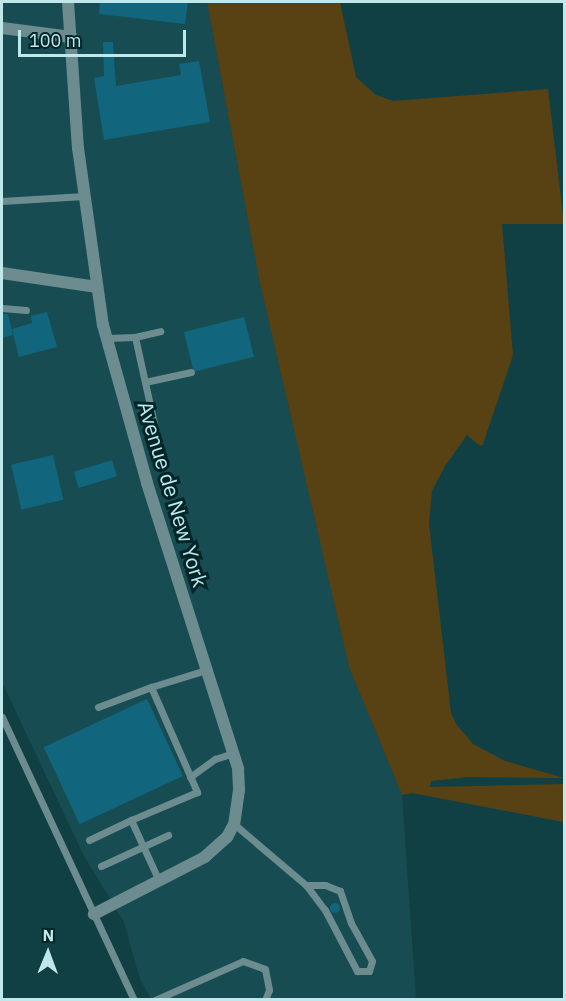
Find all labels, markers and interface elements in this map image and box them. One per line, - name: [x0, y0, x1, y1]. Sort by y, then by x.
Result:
- scale bar: [21, 18, 189, 56]
- text: 100 m: [29, 29, 81, 52]
- street label: Avenue de New York: [133, 398, 213, 590]
- north arrow: [18, 923, 78, 983]
- text: N: [42, 925, 54, 945]

